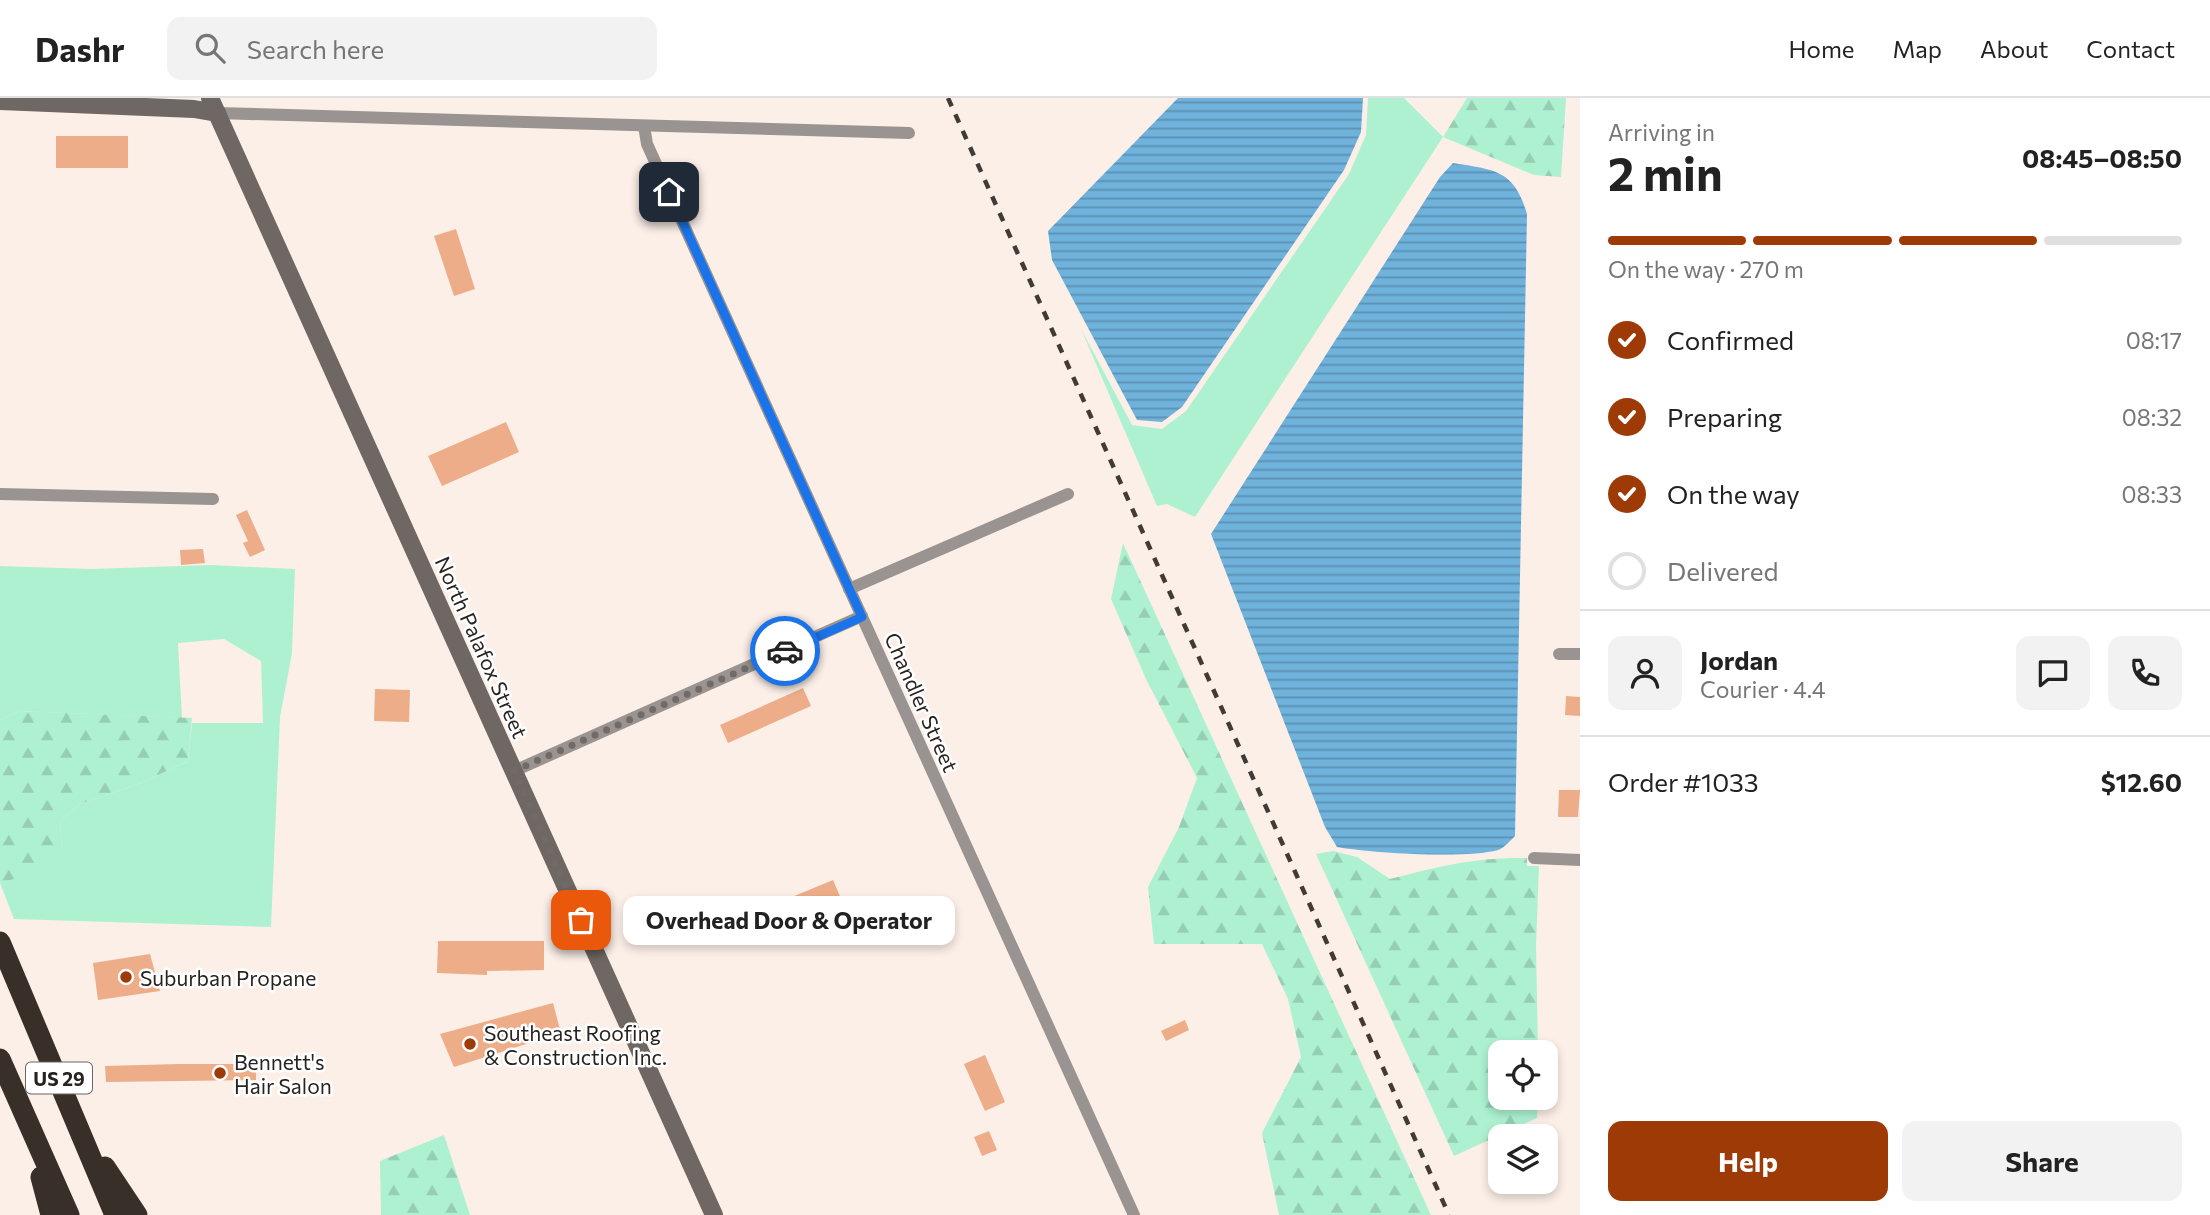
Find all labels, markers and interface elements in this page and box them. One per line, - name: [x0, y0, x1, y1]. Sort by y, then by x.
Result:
- search box: [167, 17, 657, 80]
- text: Dashr: [35, 28, 125, 69]
- icon: search: [191, 29, 229, 67]
- text: Search here: [247, 33, 384, 64]
- text: Home: [1789, 34, 1855, 63]
- text: Map: [1893, 34, 1942, 63]
- text: About: [1980, 34, 2048, 63]
- text: Contact: [2086, 34, 2175, 63]
- text: Arriving in: [1608, 118, 1715, 146]
- text: 08:45–08:50: [2022, 142, 2182, 173]
- text: 2 min: [1608, 144, 1723, 200]
- pin: [639, 162, 699, 222]
- icon: home: [650, 173, 688, 211]
- text: On the way · 270 m: [1608, 255, 1804, 283]
- icon: check: [1608, 321, 1646, 359]
- text: Confirmed: [1667, 324, 1794, 355]
- text: 08:17: [2126, 326, 2182, 354]
- icon: check: [1608, 398, 1646, 436]
- text: Preparing: [1667, 401, 1782, 432]
- text: 08:32: [2122, 403, 2182, 431]
- icon: check: [1608, 475, 1646, 513]
- text: On the way: [1667, 478, 1800, 509]
- text: 08:33: [2121, 480, 2182, 508]
- street label: North Palafox Street: [431, 552, 533, 742]
- text: Delivered: [1667, 555, 1778, 586]
- courier: [750, 616, 820, 686]
- street label: Chandler Street: [880, 629, 964, 775]
- icon: car: [766, 632, 804, 670]
- button: person: [1608, 636, 1682, 710]
- button: chat: [2016, 636, 2090, 710]
- button: phone: [2108, 636, 2182, 710]
- text: Jordan: [1700, 644, 1778, 675]
- text: Courier · 4.4: [1700, 675, 1826, 703]
- text: Order #1033: [1608, 766, 1759, 797]
- text: $12.60: [2101, 766, 2182, 797]
- pin: [551, 890, 611, 950]
- callout: Overhead Door & Operator: [623, 896, 956, 944]
- icon: bag: [562, 901, 600, 939]
- text: Overhead Door & Operator: [646, 906, 932, 934]
- place label: Suburban Propane: [140, 965, 316, 990]
- marker: Suburban Propane: [118, 969, 134, 985]
- place label: Southeast Roofing & Construction Inc.: [484, 1020, 667, 1069]
- marker: Southeast Roofing & Construction Inc.: [462, 1036, 478, 1052]
- map controls: [1488, 1040, 1558, 1194]
- button: locate: [1488, 1040, 1558, 1110]
- place label: Bennett's Hair Salon: [234, 1049, 332, 1098]
- road number: US 29: [26, 1062, 92, 1094]
- marker: Bennett's Hair Salon: [212, 1065, 228, 1081]
- button: Help: [1608, 1121, 1888, 1201]
- button: Share: [1902, 1121, 2182, 1201]
- button: layers: [1488, 1124, 1558, 1194]

